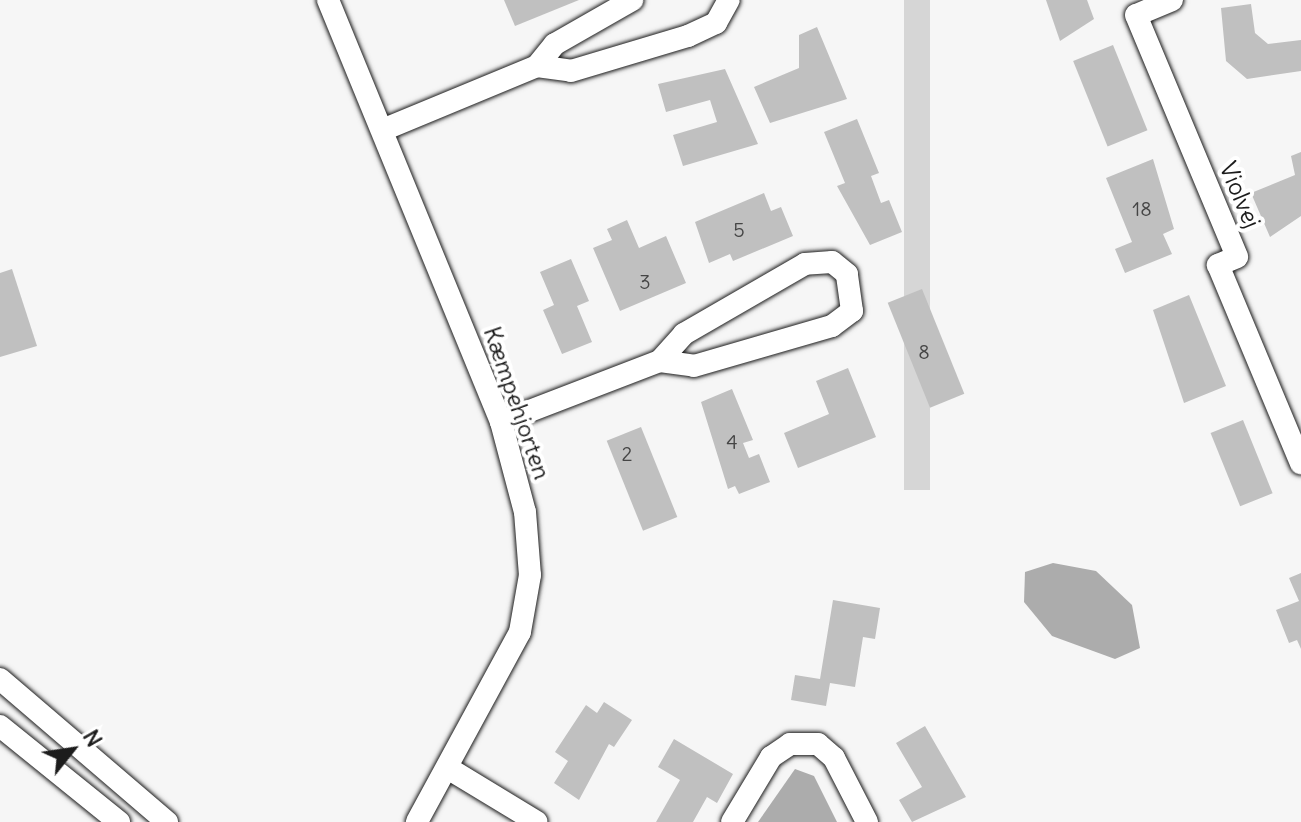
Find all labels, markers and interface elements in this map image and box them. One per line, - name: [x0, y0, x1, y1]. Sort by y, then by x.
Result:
- street label: Violvej: [1213, 158, 1267, 232]
- house number: 18: [1132, 196, 1152, 220]
- house number: 5: [733, 217, 745, 241]
- house number: 3: [639, 269, 651, 293]
- street label: Kæmpehjorten: [477, 323, 557, 483]
- house number: 8: [918, 339, 930, 363]
- house number: 4: [726, 429, 738, 453]
- house number: 2: [622, 441, 632, 465]
- north arrow: [32, 710, 112, 790]
- text: N: [77, 724, 109, 752]

